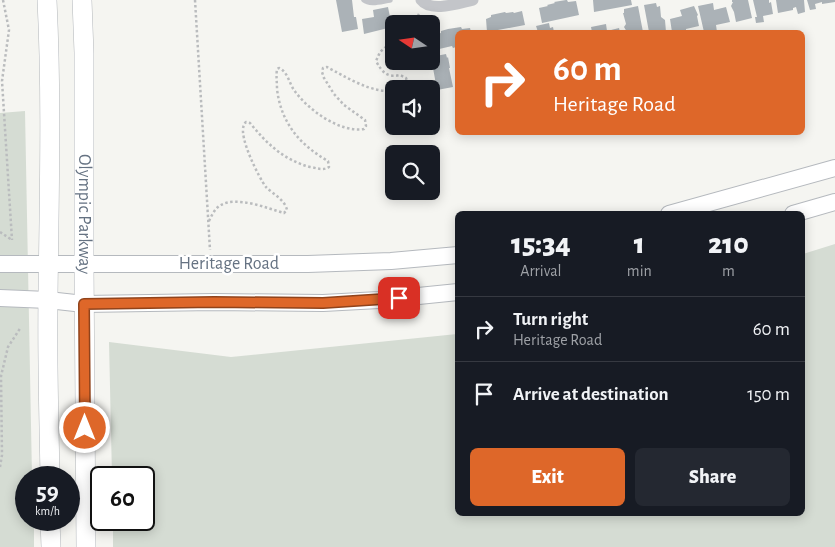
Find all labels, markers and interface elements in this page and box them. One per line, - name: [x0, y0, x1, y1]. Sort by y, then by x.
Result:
- north arrow: [385, 15, 440, 70]
- map controls: [385, 15, 440, 200]
- icon: right: [470, 50, 535, 115]
- text: 60 m: [553, 52, 622, 87]
- button: sound: [385, 80, 440, 135]
- text: Heritage Road: [553, 93, 676, 115]
- button: search: [385, 145, 440, 200]
- street label: Olympic Parkway: [75, 154, 93, 274]
- text: 15:34: [511, 229, 571, 259]
- text: 1: [634, 229, 645, 259]
- text: 210: [708, 229, 749, 259]
- street label: Heritage Road: [179, 255, 279, 273]
- text: Arrival: [520, 263, 562, 279]
- text: min: [627, 263, 652, 279]
- text: m: [722, 263, 735, 279]
- pin: [378, 277, 420, 319]
- icon: arrive: [385, 284, 413, 312]
- text: Turn right: [513, 310, 588, 329]
- icon: right: [470, 315, 498, 343]
- text: 60 m: [753, 320, 790, 339]
- text: Heritage Road: [513, 332, 602, 348]
- icon: arrive: [470, 380, 498, 408]
- text: Arrive at destination: [513, 385, 669, 404]
- text: 150 m: [747, 385, 790, 404]
- position arrow: [58, 401, 110, 453]
- button: Exit: [470, 448, 625, 506]
- button: Share: [635, 448, 790, 506]
- speed limit sign: 60: [90, 466, 155, 531]
- text: 59: [36, 480, 59, 505]
- text: km/h: [35, 505, 60, 517]

